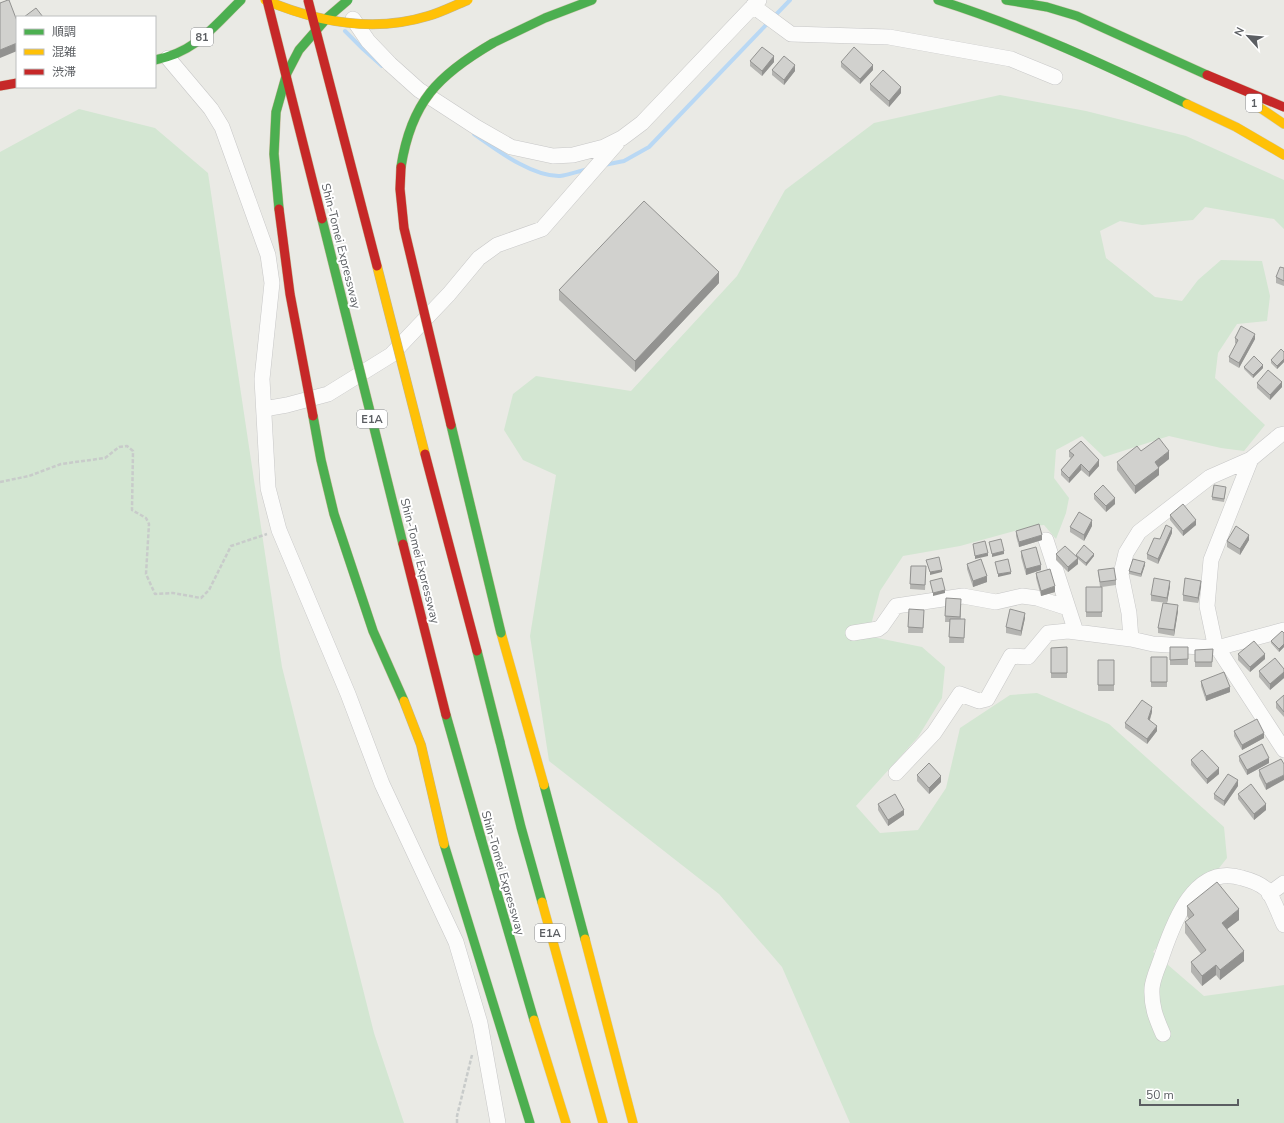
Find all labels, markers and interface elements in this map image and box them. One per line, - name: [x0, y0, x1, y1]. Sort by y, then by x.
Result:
- legend: [16, 16, 156, 88]
- north arrow: [1228, 16, 1268, 56]
- text: 順調: [52, 24, 76, 40]
- text: N: [1231, 25, 1248, 39]
- road number: 81: [191, 28, 213, 46]
- text: 混雑: [52, 44, 76, 60]
- text: 渋滞: [52, 64, 76, 80]
- road number: 1: [1246, 94, 1262, 112]
- street label: Shin-Tomei Expressway: [318, 182, 365, 311]
- road number: E1A: [357, 410, 387, 428]
- street label: Shin-Tomei Expressway: [397, 497, 444, 626]
- street label: Shin-Tomei Expressway: [478, 809, 529, 938]
- road number: E1A: [535, 924, 565, 942]
- scale bar: [1140, 1081, 1238, 1107]
- text: 50 m: [1146, 1087, 1174, 1103]

